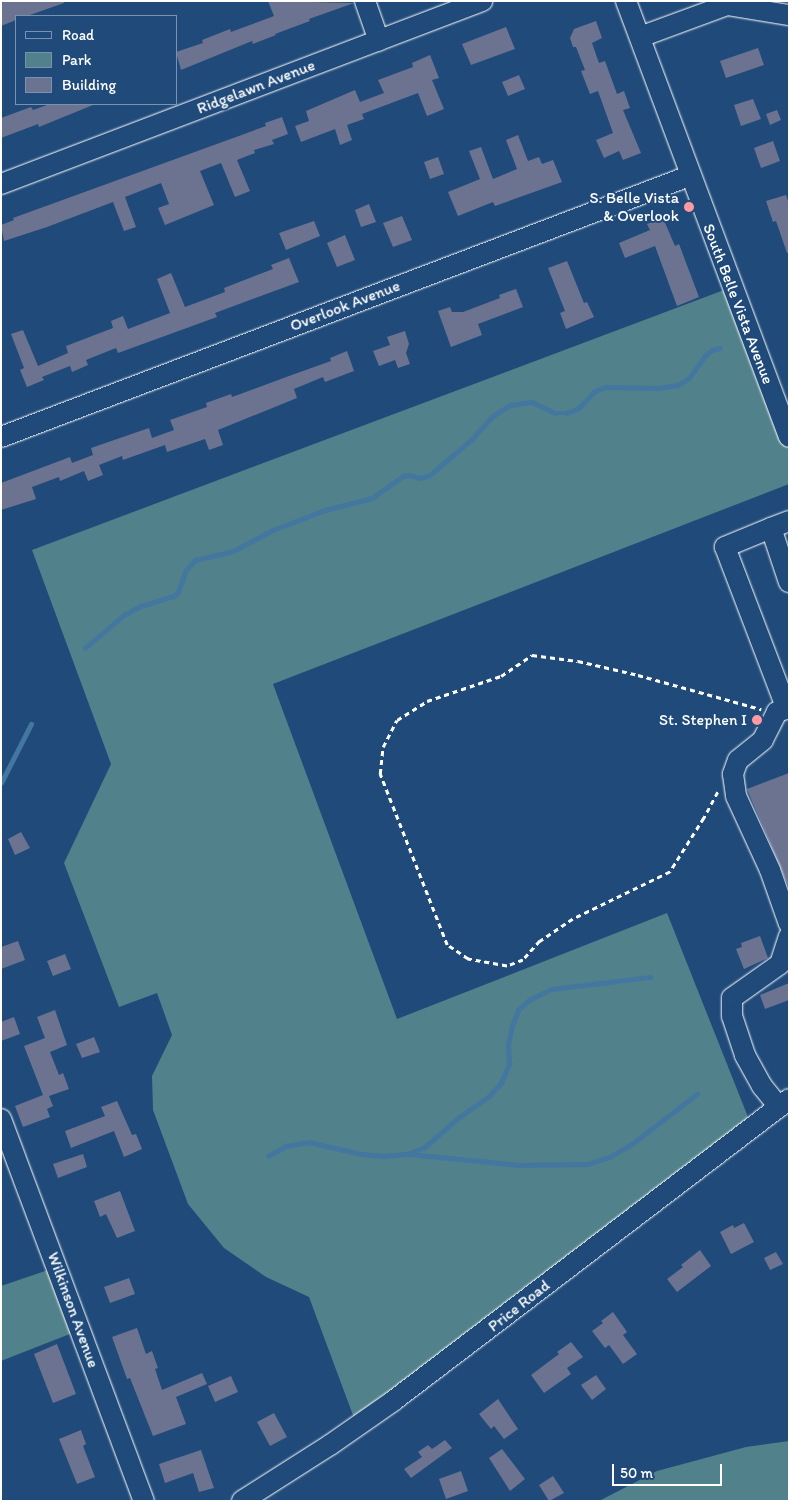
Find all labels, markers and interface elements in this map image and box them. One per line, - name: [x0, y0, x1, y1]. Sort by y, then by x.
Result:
- legend: [15, 15, 178, 105]
- text: Road: [62, 26, 94, 44]
- text: Park: [62, 51, 92, 69]
- street label: Ridgelawn Avenue: [195, 56, 317, 118]
- text: Building: [62, 76, 116, 94]
- place label: S. Belle Vista & Overlook: [590, 188, 679, 226]
- marker: S. Belle Vista & Overlook: [683, 201, 695, 213]
- street label: South Belle Vista Avenue: [699, 221, 777, 387]
- street label: Overlook Avenue: [288, 276, 402, 336]
- place label: St. Stephen I: [659, 710, 747, 730]
- marker: St. Stephen I: [751, 714, 763, 726]
- street label: Wilkinson Avenue: [43, 1250, 103, 1370]
- street label: Price Road: [485, 1276, 553, 1336]
- scale bar: [615, 1454, 725, 1486]
- text: 50 m: [620, 1464, 653, 1482]

